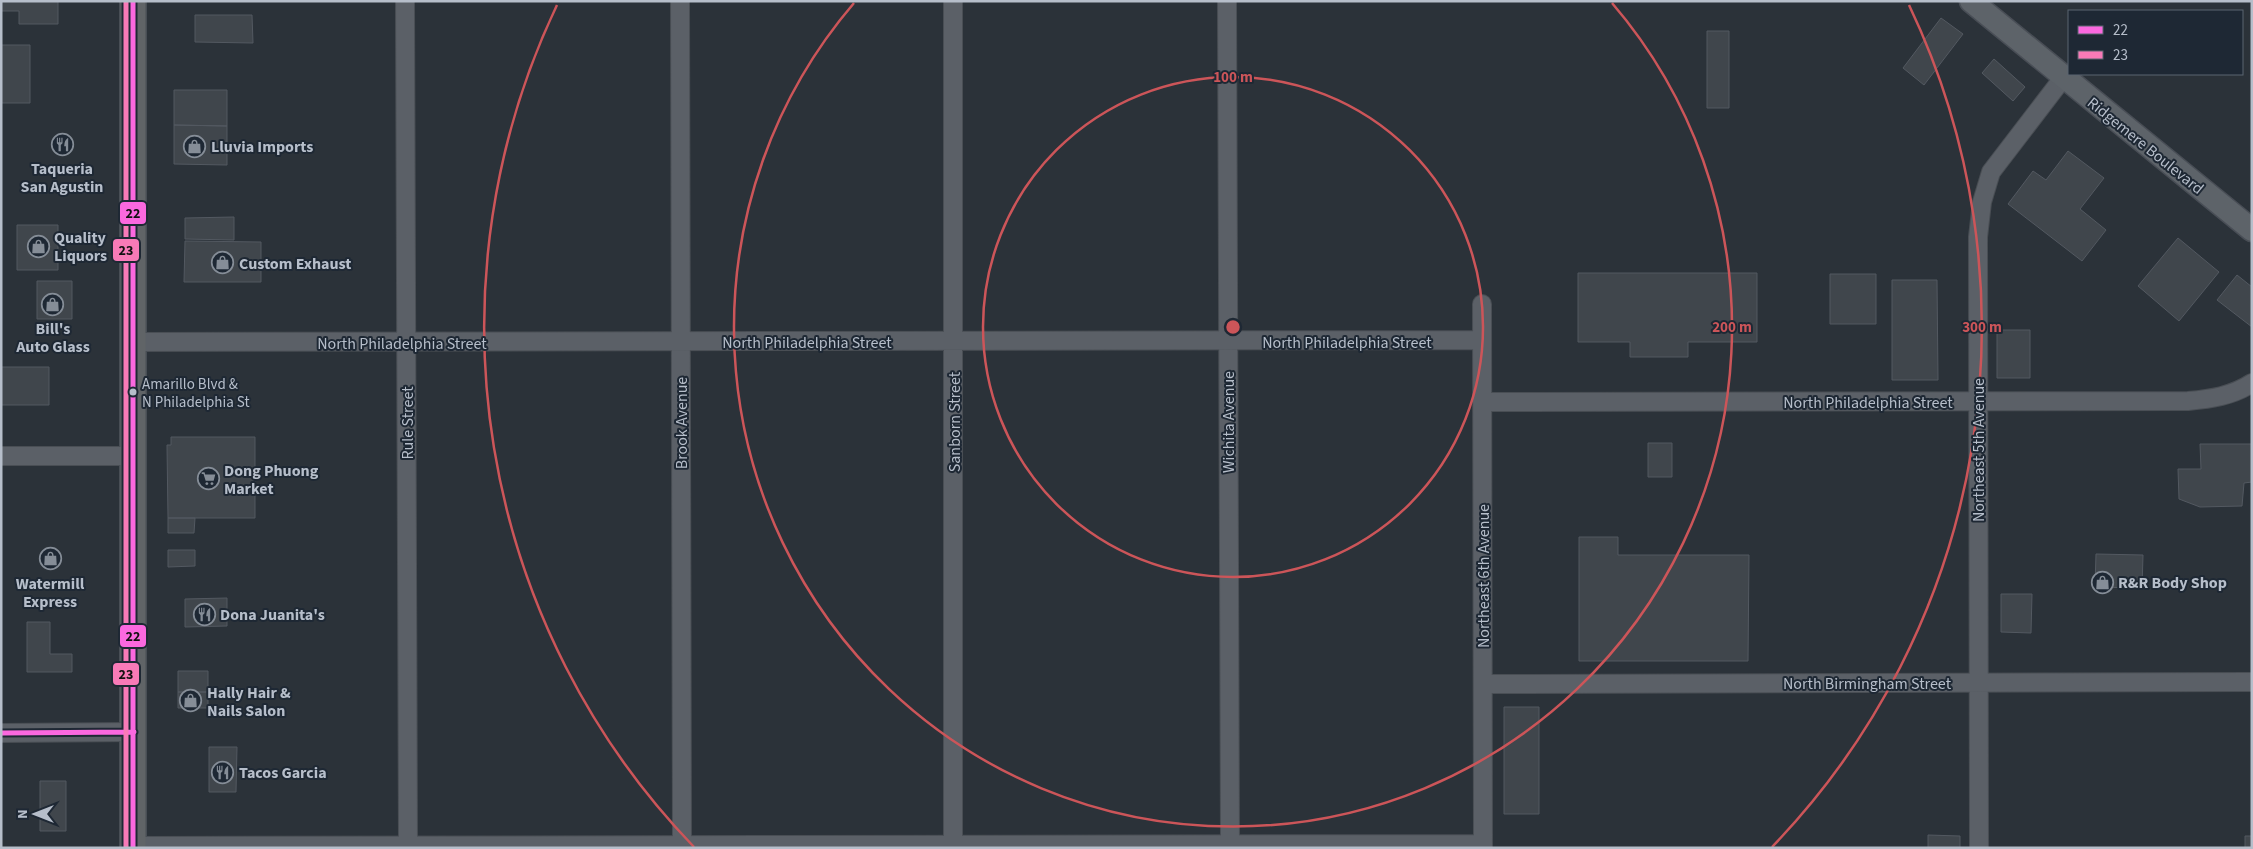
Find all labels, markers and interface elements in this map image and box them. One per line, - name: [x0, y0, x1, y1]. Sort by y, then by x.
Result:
- legend: [2068, 10, 2243, 75]
- text: 22: [2113, 20, 2128, 41]
- text: 23: [2113, 45, 2128, 66]
- text: 100 m: [1213, 67, 1253, 88]
- street label: Ridgemere Boulevard: [2083, 92, 2208, 200]
- restaurant icon: Taqueria San Agustin: [50, 132, 74, 156]
- shop icon: Lluvia Imports: [183, 134, 207, 158]
- place label: Lluvia Imports: [211, 136, 313, 158]
- place label: Taqueria San Agustin: [21, 158, 103, 198]
- line badge: 22: [119, 201, 147, 225]
- text: 22: [126, 204, 140, 224]
- place label: Quality Liquors: [54, 227, 107, 267]
- shop icon: Quality Liquors: [26, 234, 50, 258]
- line badge: 23: [112, 238, 140, 262]
- text: 23: [119, 241, 133, 261]
- shop icon: Custom Exhaust: [211, 251, 235, 275]
- place label: Custom Exhaust: [239, 253, 351, 275]
- shop icon: Bill's Auto Glass: [41, 292, 65, 316]
- text: 200 m: [1712, 317, 1752, 338]
- text: 300 m: [1962, 317, 2002, 338]
- place label: Bill's Auto Glass: [15, 318, 90, 358]
- centre of rings: [1224, 318, 1242, 336]
- street label: North Philadelphia Street: [722, 332, 892, 354]
- street label: North Philadelphia Street: [1262, 332, 1432, 354]
- street label: North Philadelphia Street: [317, 333, 487, 355]
- street label: Sanborn Street: [944, 371, 966, 472]
- street label: Wichita Avenue: [1218, 371, 1240, 473]
- place label: Amarillo Blvd & N Philadelphia St: [142, 374, 249, 413]
- street label: Brook Avenue: [671, 377, 693, 469]
- street label: Northeast 5th Avenue: [1968, 378, 1990, 522]
- street label: Rule Street: [397, 386, 419, 460]
- marker: Amarillo Blvd & N Philadelphia St: [128, 387, 138, 397]
- street label: North Philadelphia Street: [1783, 392, 1953, 414]
- place label: Dong Phuong Market: [224, 460, 319, 500]
- supermarket icon: Dong Phuong Market: [196, 467, 220, 491]
- street label: Northeast 6th Avenue: [1473, 504, 1495, 648]
- shop icon: Watermill Express: [38, 547, 62, 571]
- shop icon: R&R Body Shop: [2090, 570, 2114, 594]
- place label: R&R Body Shop: [2118, 572, 2227, 594]
- place label: Watermill Express: [16, 573, 85, 613]
- restaurant icon: Dona Juanita's: [192, 602, 216, 626]
- place label: Dona Juanita's: [220, 604, 325, 626]
- line badge: 22: [119, 624, 147, 648]
- text: 22: [126, 627, 140, 647]
- line badge: 23: [112, 662, 140, 686]
- text: 23: [119, 665, 133, 685]
- street label: North Birmingham Street: [1783, 673, 1952, 695]
- place label: Hally Hair & Nails Salon: [207, 682, 291, 722]
- shop icon: Hally Hair & Nails Salon: [179, 689, 203, 713]
- restaurant icon: Tacos Garcia: [211, 760, 235, 784]
- place label: Tacos Garcia: [239, 762, 327, 784]
- north arrow: [10, 789, 60, 839]
- text: N: [13, 809, 33, 819]

